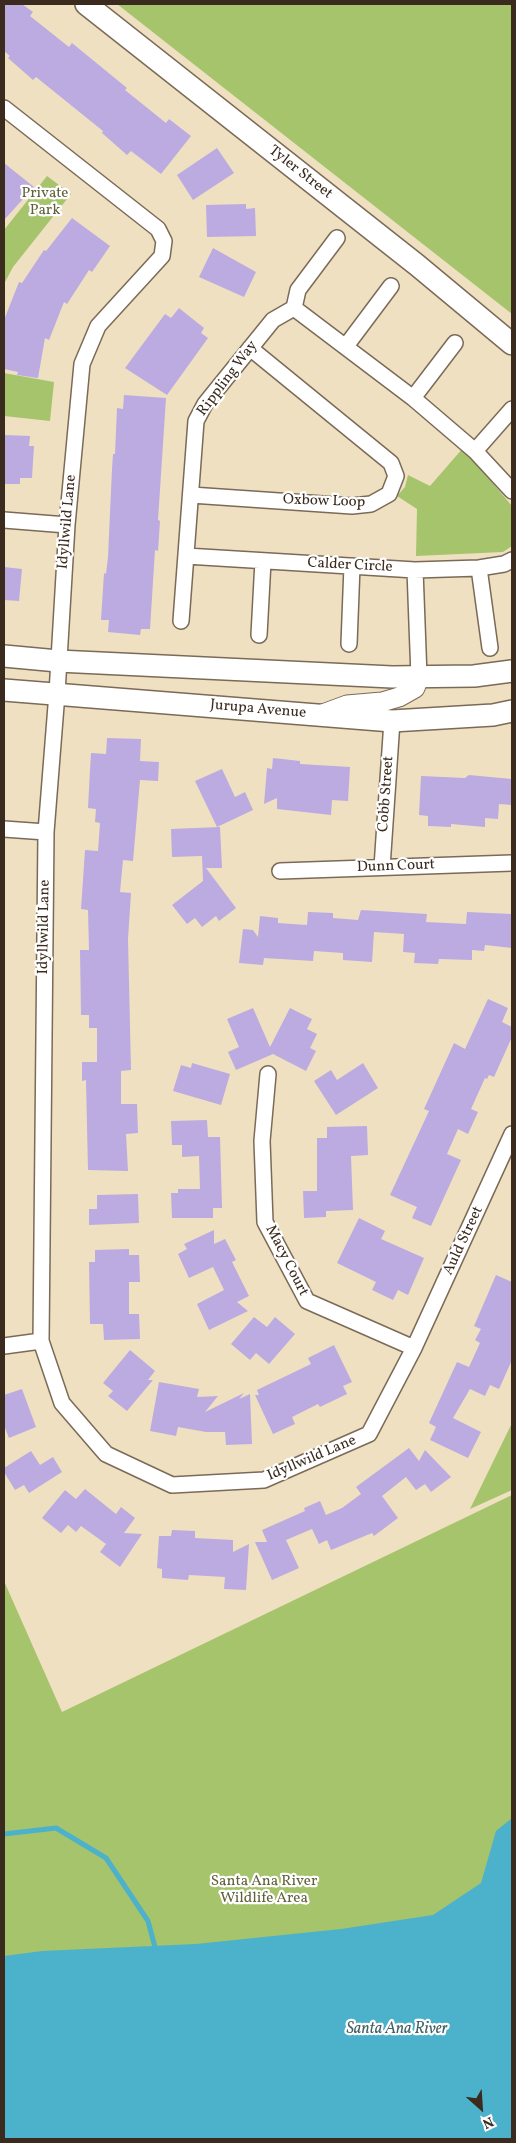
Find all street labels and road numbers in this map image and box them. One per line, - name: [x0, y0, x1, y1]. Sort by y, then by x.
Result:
- street label: Tyler Street: [264, 142, 336, 204]
- street label: Rippling Way: [194, 338, 262, 420]
- street label: Idyllwild Lane: [55, 474, 81, 570]
- street label: Oxbow Loop: [283, 492, 365, 512]
- street label: Calder Circle: [307, 555, 393, 577]
- street label: Jurupa Avenue: [209, 697, 307, 723]
- street label: Cobb Street: [375, 755, 399, 833]
- street label: Dunn Court: [357, 857, 435, 877]
- street label: Idyllwild Lane: [35, 879, 55, 975]
- street label: Auld Street: [440, 1204, 488, 1278]
- street label: Macy Court: [260, 1223, 312, 1299]
- street label: Idyllwild Lane: [265, 1432, 359, 1486]

